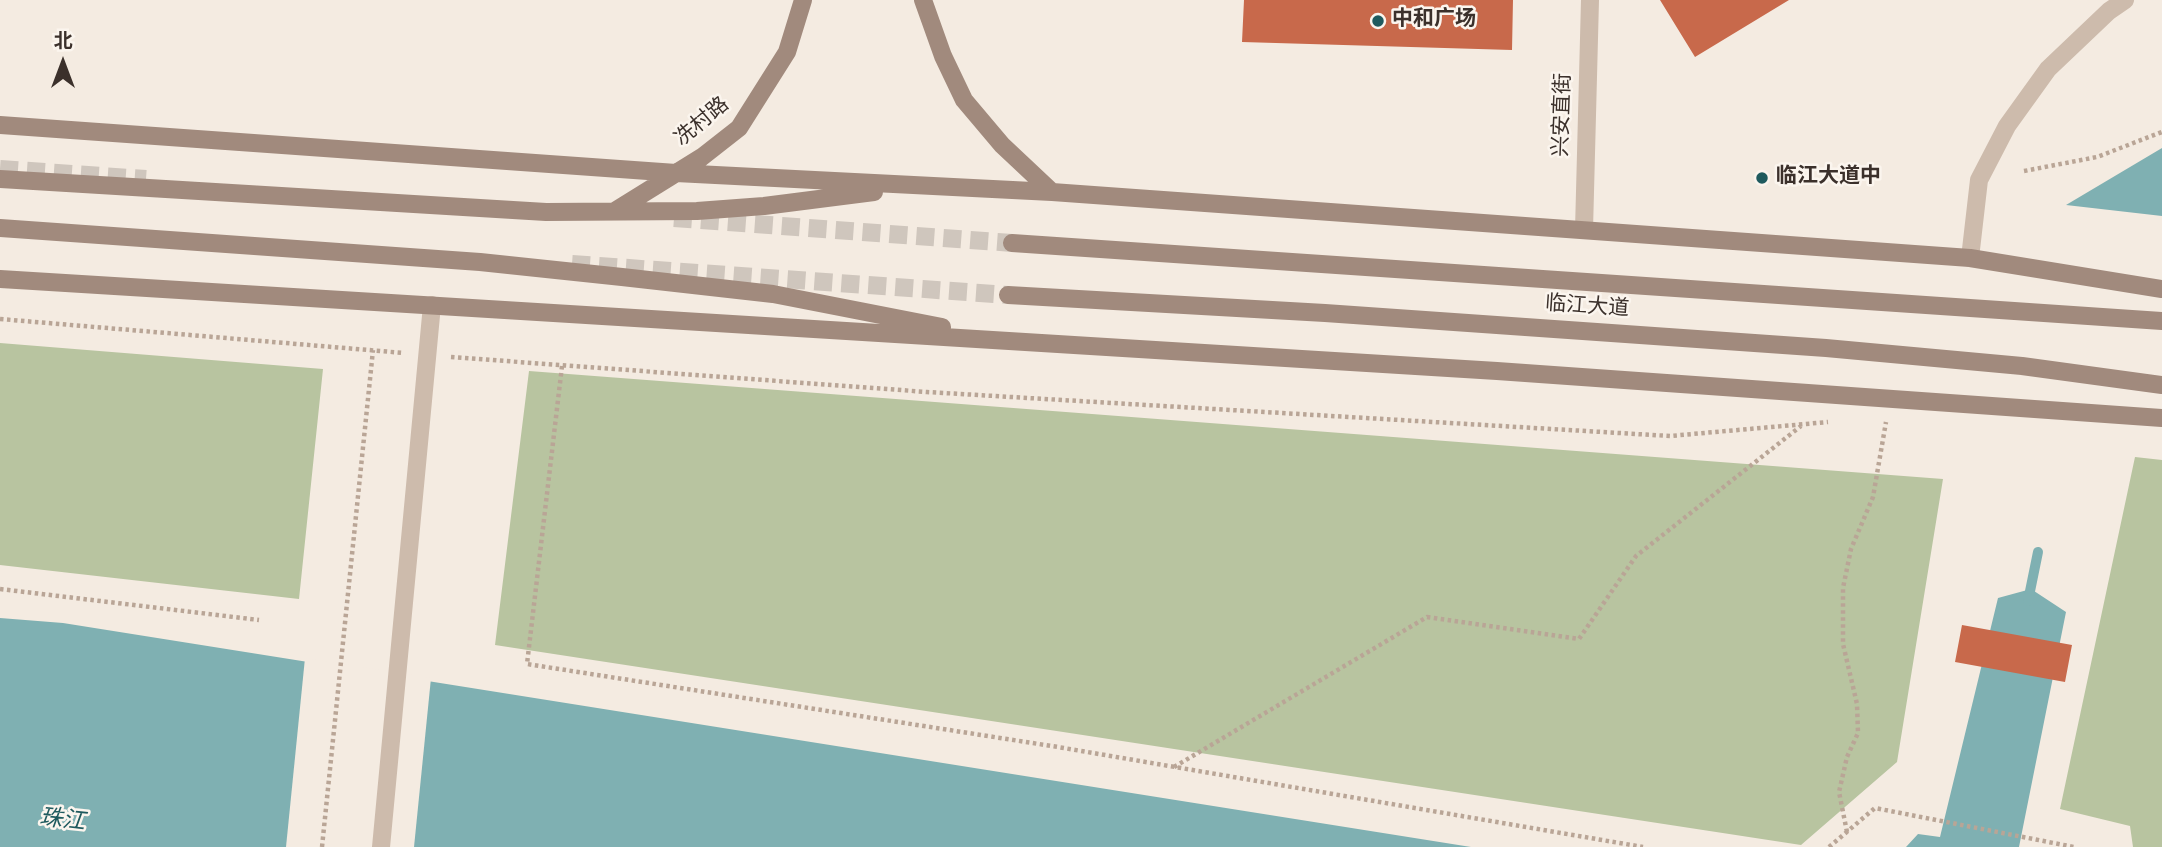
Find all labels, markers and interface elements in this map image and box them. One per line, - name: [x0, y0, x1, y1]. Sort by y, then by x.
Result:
- place label: 中和广场: [1392, 8, 1476, 34]
- marker: 中和广场: [1370, 13, 1386, 29]
- north arrow: [28, 28, 98, 98]
- text: 北: [53, 30, 73, 54]
- street label: 兴安直街: [1550, 73, 1578, 157]
- street label: 冼村路: [671, 93, 735, 153]
- place label: 临江大道中: [1776, 165, 1881, 191]
- marker: 临江大道中: [1754, 170, 1770, 186]
- street label: 临江大道: [1544, 293, 1630, 323]
- water label: 珠江: [38, 806, 86, 838]

